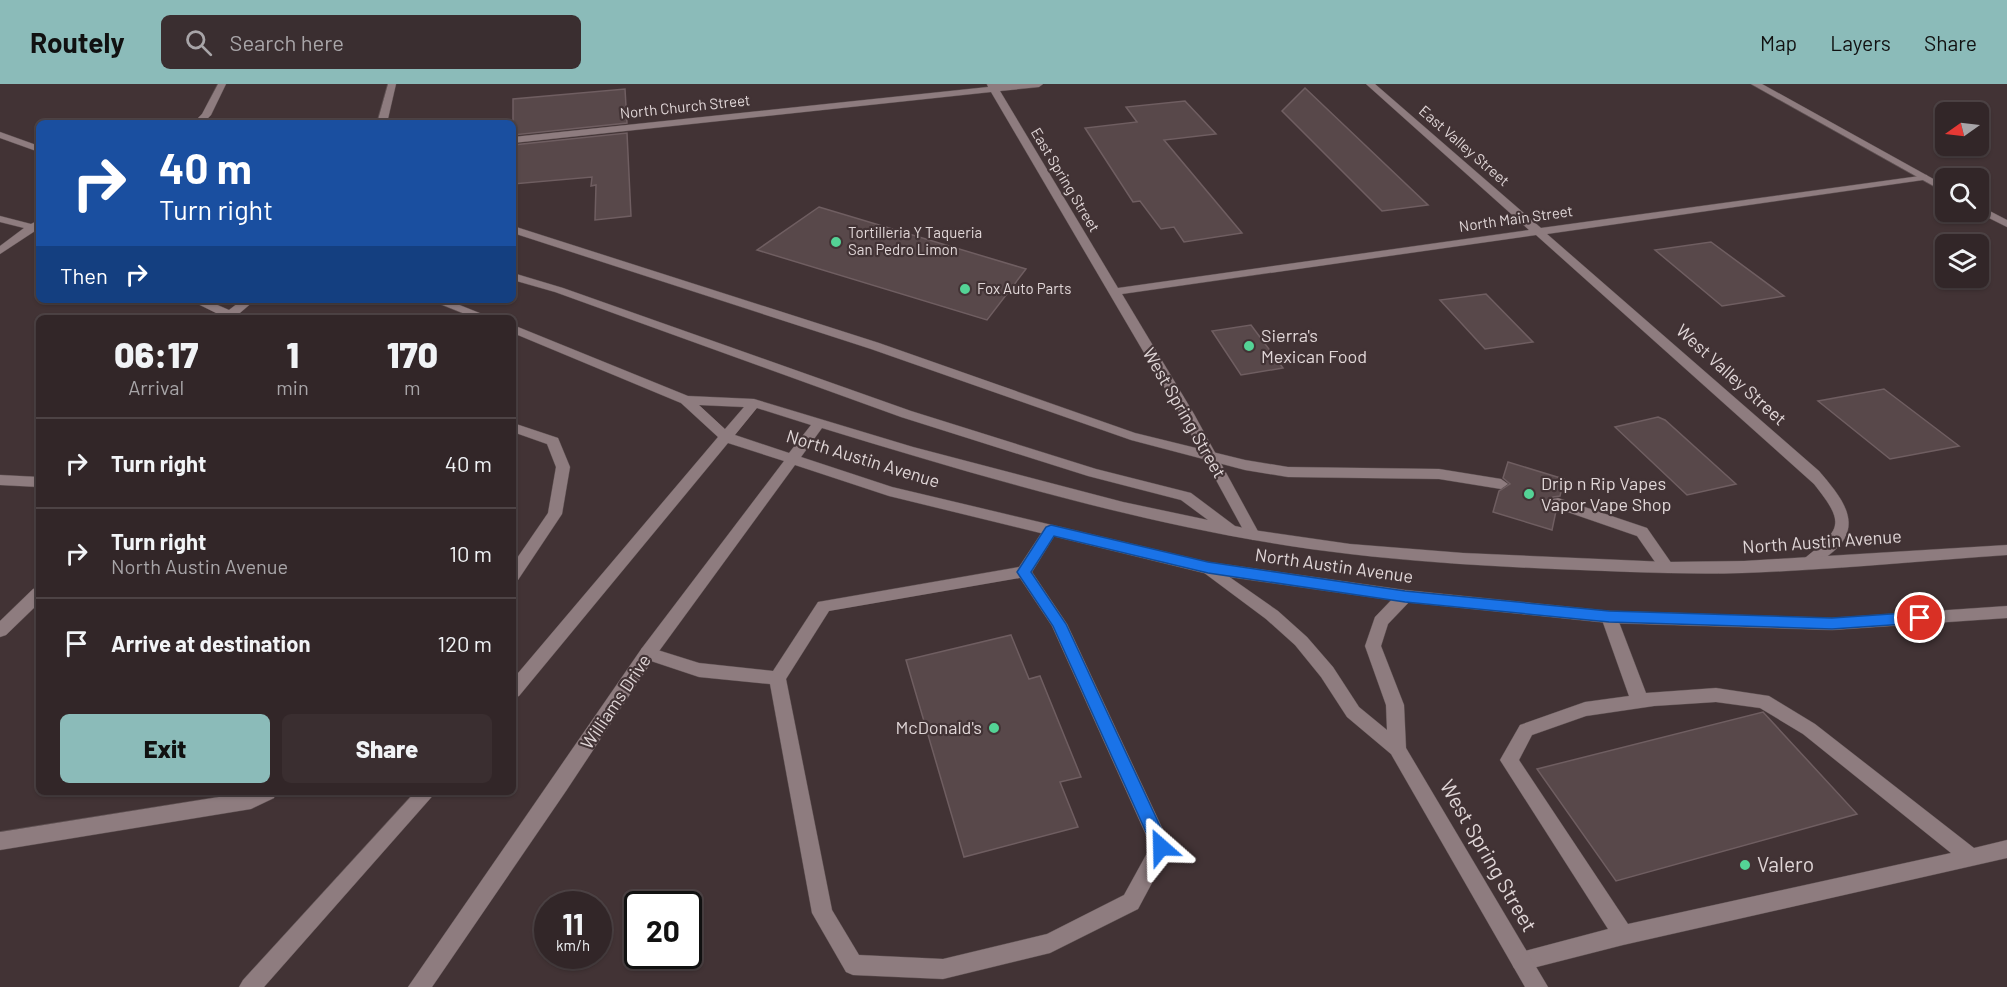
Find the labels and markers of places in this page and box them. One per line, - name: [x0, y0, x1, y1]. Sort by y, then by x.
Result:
- place label: Tortilleria Y Taqueria San Pedro Limon: [848, 223, 982, 258]
- marker: Tortilleria Y Taqueria San Pedro Limon: [829, 235, 843, 249]
- place label: Fox Auto Parts: [977, 279, 1071, 297]
- marker: Fox Auto Parts: [958, 282, 972, 296]
- place label: Sierra's Mexican Food: [1261, 324, 1367, 367]
- marker: Sierra's Mexican Food: [1242, 339, 1256, 353]
- place label: Drip n Rip Vapes Vapor Vape Shop: [1541, 472, 1671, 515]
- marker: Drip n Rip Vapes Vapor Vape Shop: [1522, 487, 1536, 501]
- pin: [1894, 592, 1945, 643]
- place label: McDonald's: [895, 716, 982, 738]
- marker: McDonald's: [987, 721, 1001, 735]
- place label: Valero: [1757, 851, 1814, 876]
- marker: Valero: [1738, 858, 1752, 872]

